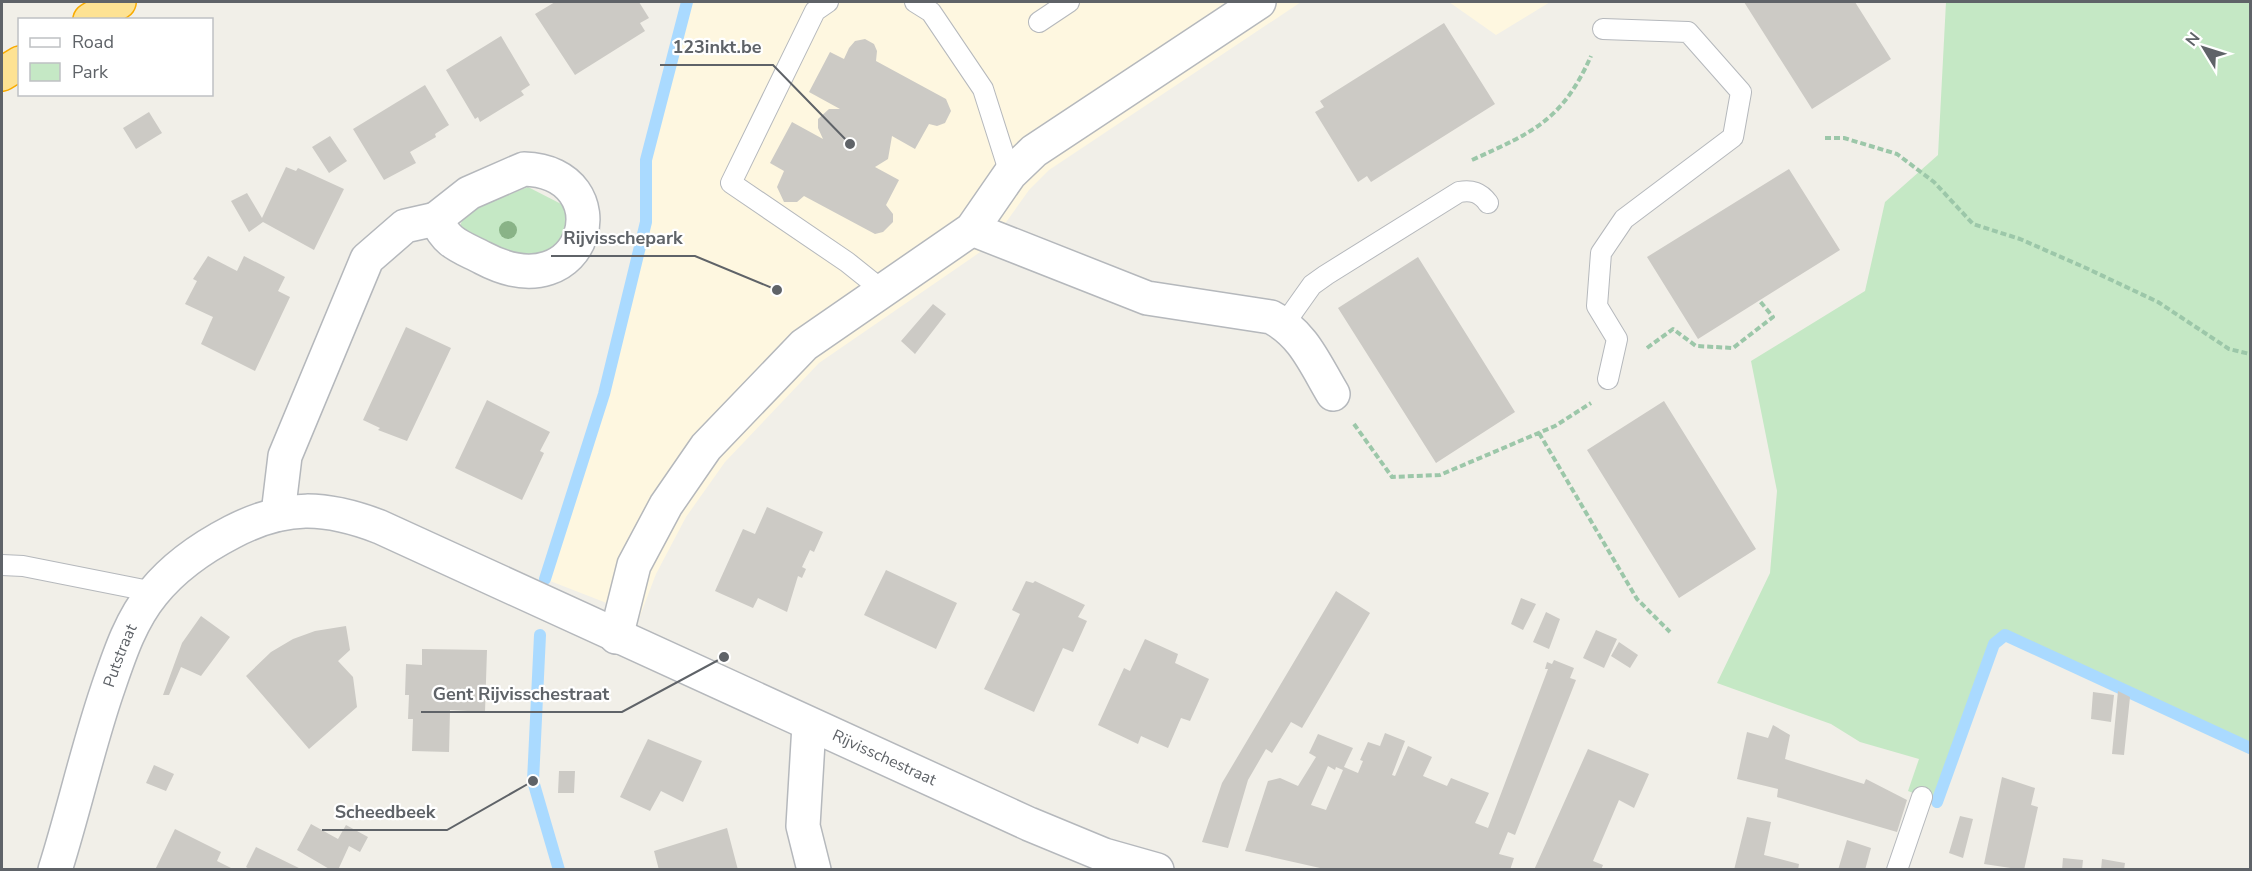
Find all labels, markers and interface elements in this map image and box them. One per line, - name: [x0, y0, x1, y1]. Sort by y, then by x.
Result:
- legend: [18, 18, 213, 96]
- north arrow: [2174, 18, 2234, 78]
- text: N: [2181, 28, 2205, 51]
- callout: 123inkt.be: [660, 29, 773, 65]
- text: Road: [72, 30, 114, 54]
- text: 123inkt.be: [672, 35, 762, 59]
- text: Park: [72, 60, 109, 84]
- callout: Rijvisschepark: [551, 220, 695, 256]
- text: Rijvisschepark: [563, 226, 683, 250]
- street label: Putstraat: [98, 620, 143, 690]
- callout: Gent Rijvisschestraat: [421, 676, 622, 712]
- text: Gent Rijvisschestraat: [433, 682, 609, 706]
- street label: Rijvisschestraat: [829, 724, 940, 791]
- callout: Scheedbeek: [322, 794, 447, 830]
- text: Scheedbeek: [335, 800, 436, 824]

